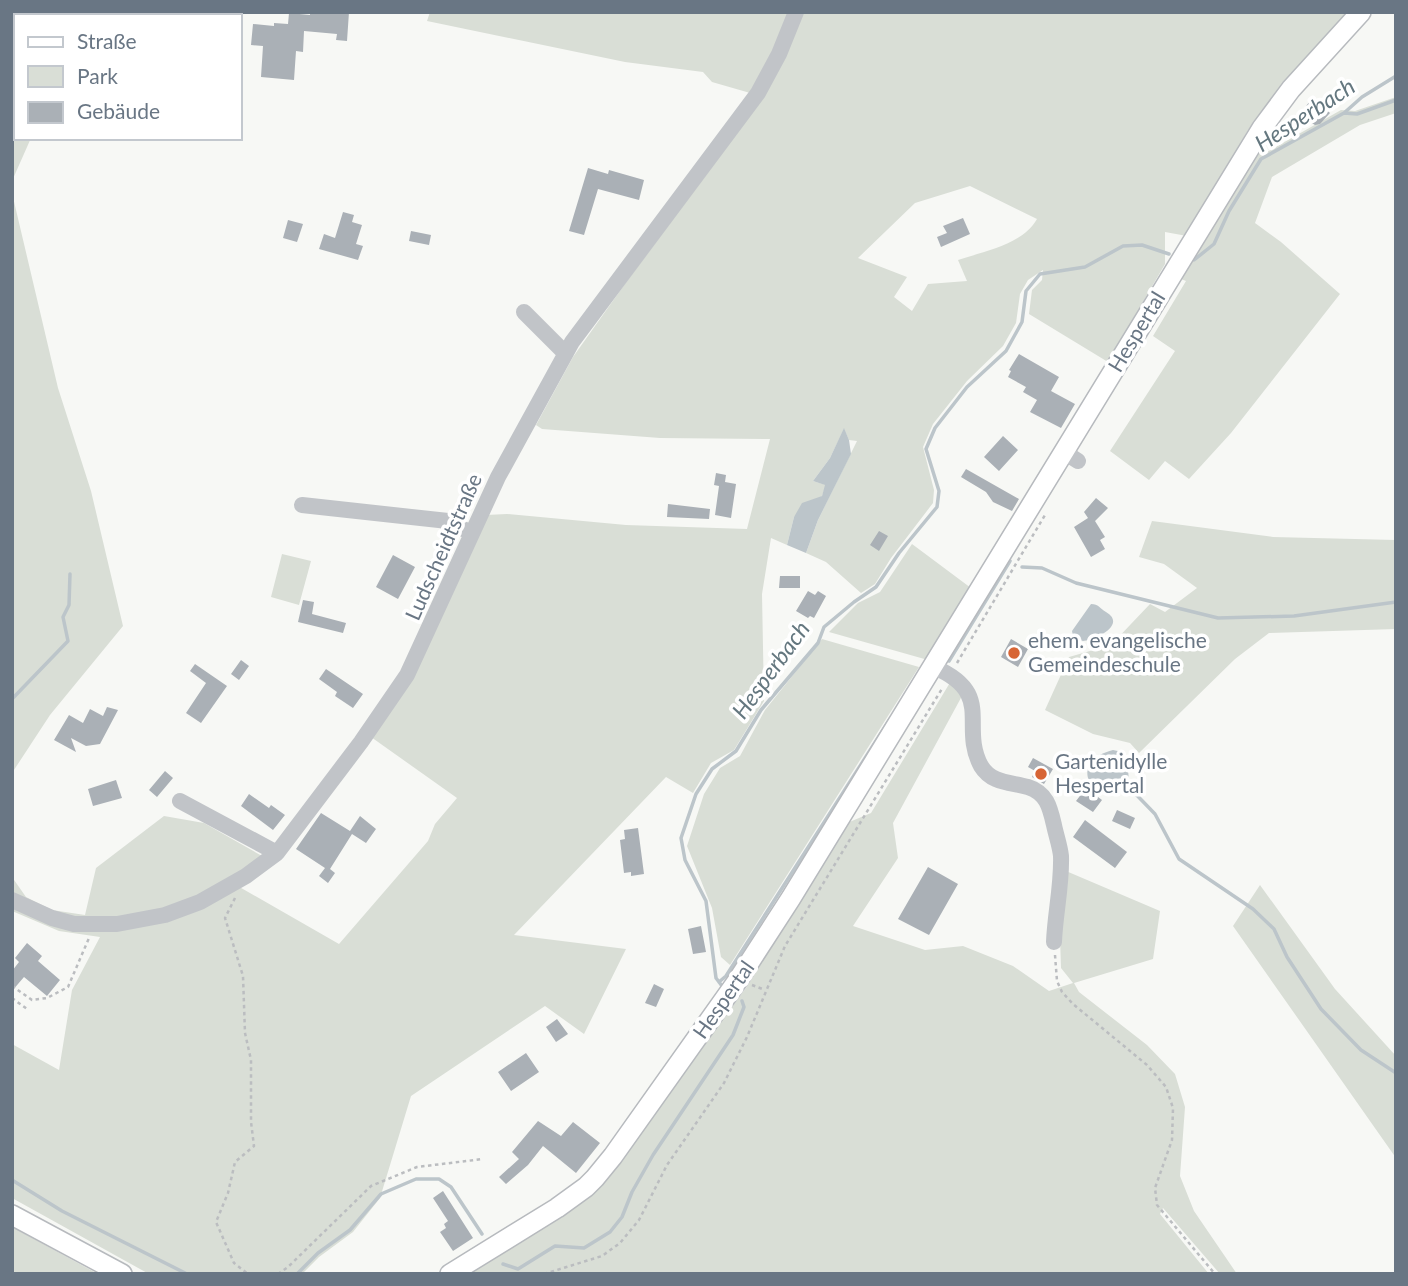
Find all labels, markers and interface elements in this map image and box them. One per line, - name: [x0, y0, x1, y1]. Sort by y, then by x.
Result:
- legend: [14, 14, 242, 140]
- text: Straße: [77, 28, 137, 53]
- text: Park: [77, 63, 118, 88]
- water label: Hesperbach: [1249, 71, 1360, 157]
- text: Gebäude: [77, 98, 160, 123]
- street label: Hespertal: [1102, 287, 1169, 376]
- street label: Ludscheidtstraße: [399, 469, 486, 624]
- water label: Hesperbach: [725, 615, 815, 724]
- place label: ehem. evangelische Gemeindeschule: [1028, 627, 1207, 676]
- marker: ehem. evangelische Gemeindeschule: [1006, 645, 1022, 661]
- place label: Gartenidylle Hespertal: [1055, 748, 1167, 797]
- marker: Gartenidylle Hespertal: [1033, 766, 1049, 782]
- street label: Hespertal: [687, 955, 759, 1043]

